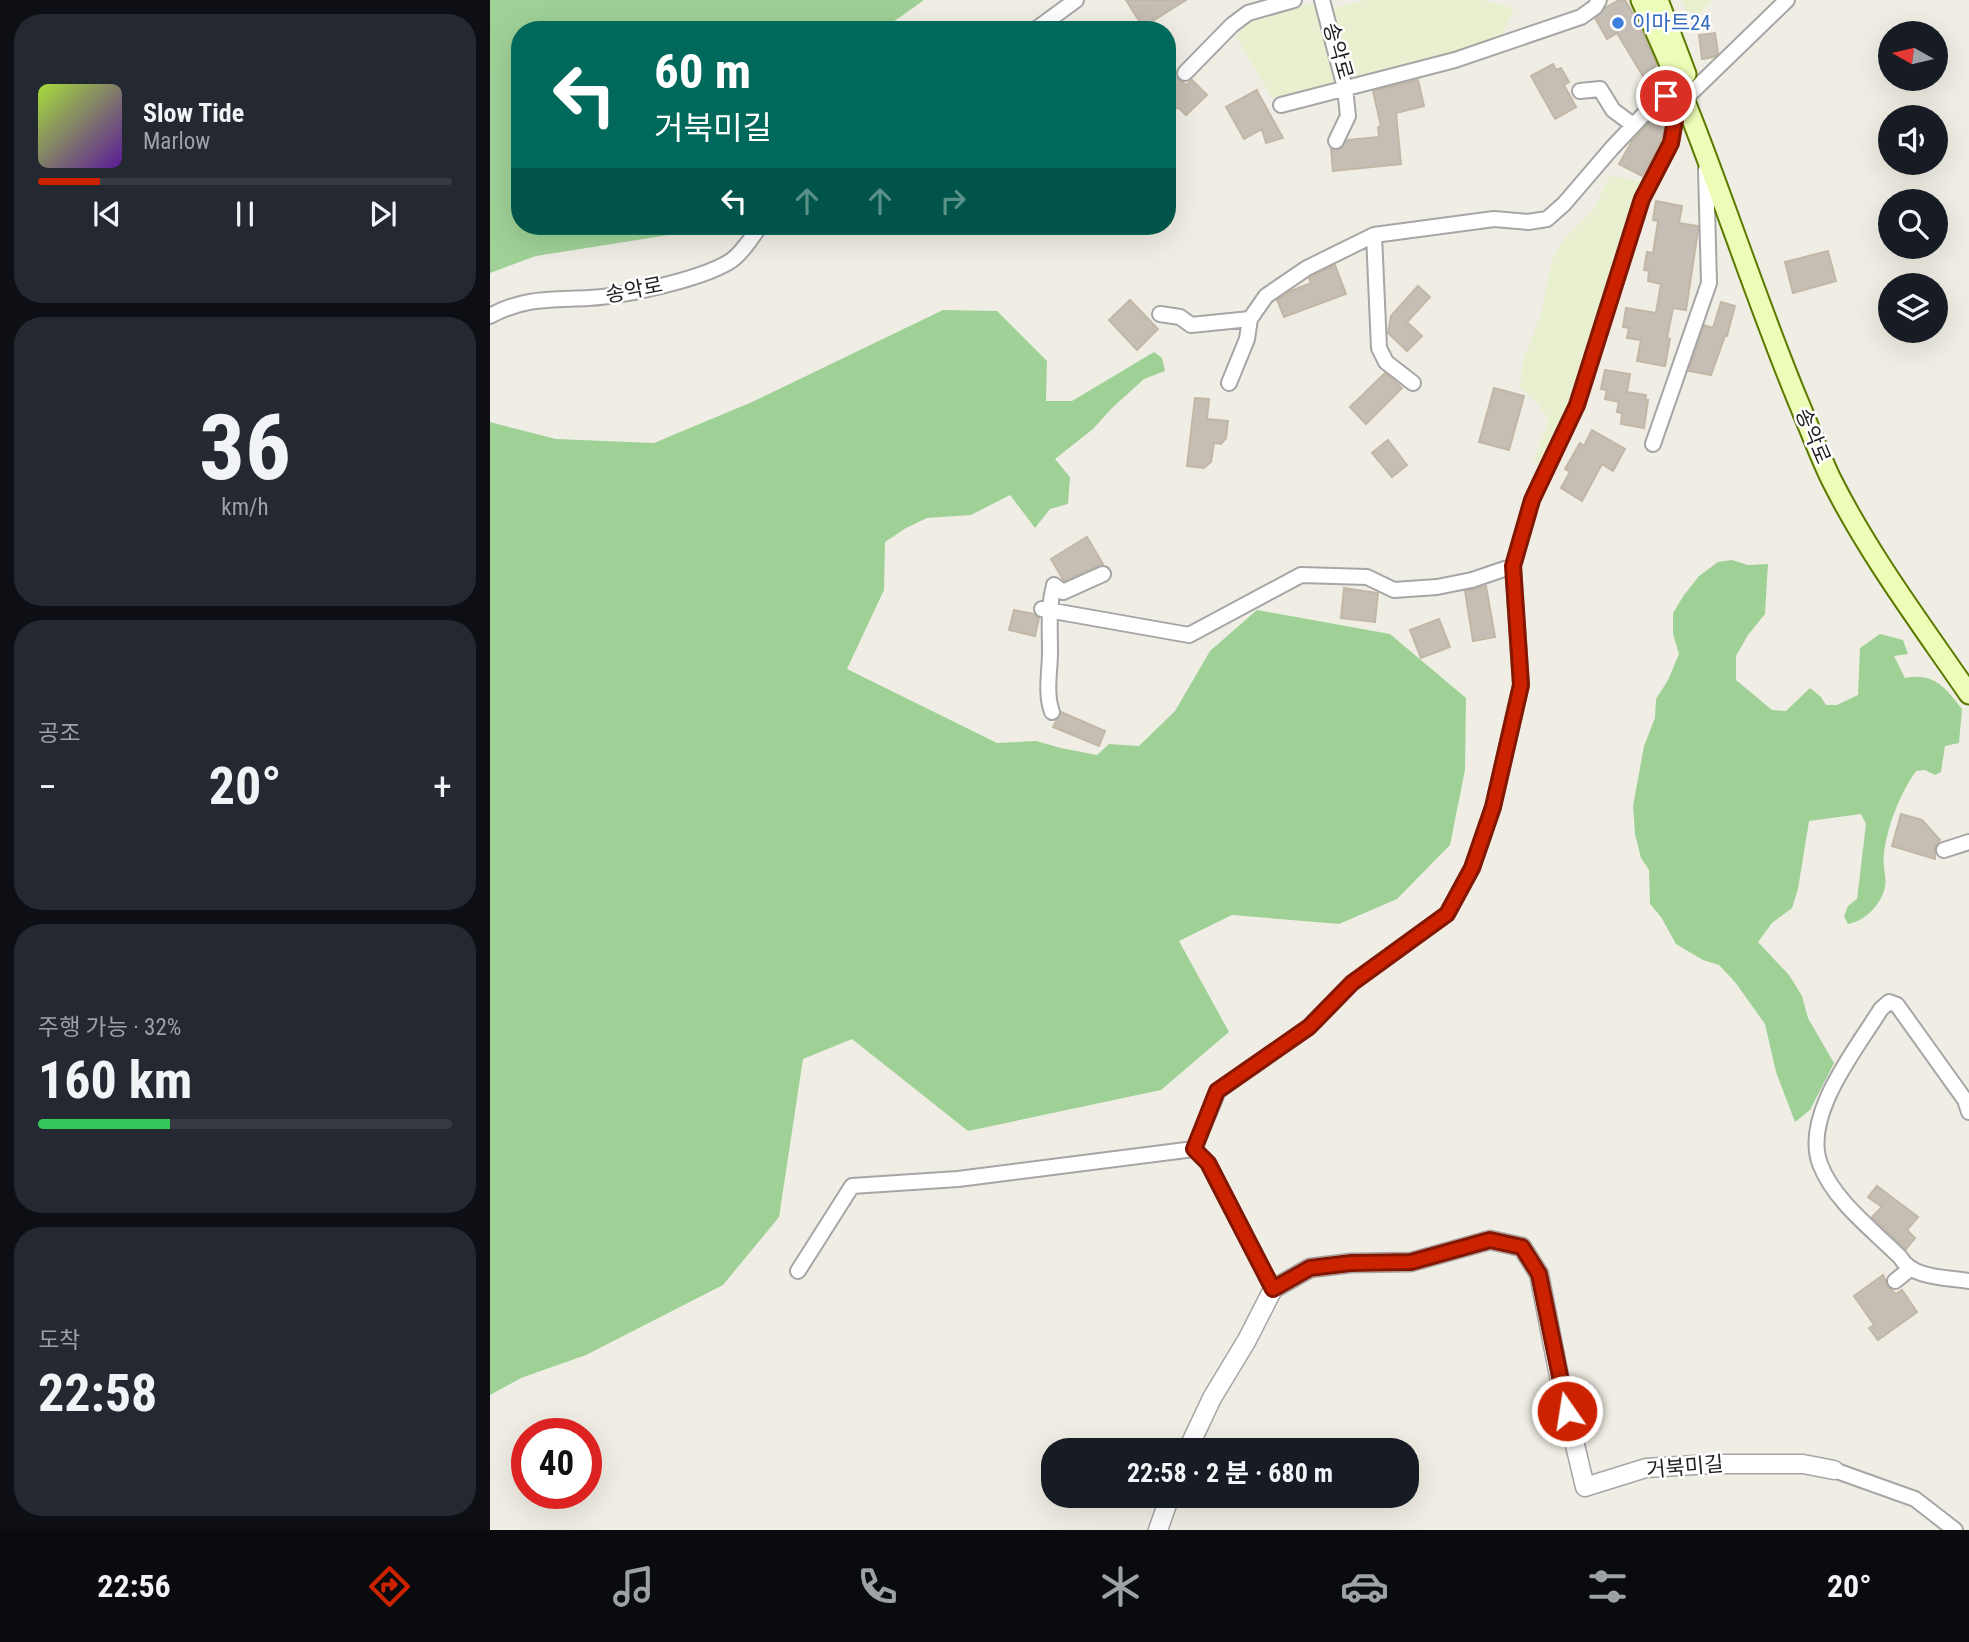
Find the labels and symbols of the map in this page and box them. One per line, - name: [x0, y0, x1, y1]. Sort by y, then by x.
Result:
- place label: 이마트24: [1632, 11, 1711, 35]
- marker: 이마트24: [1610, 15, 1626, 31]
- street label: 송악로: [1318, 20, 1358, 82]
- north arrow: [1878, 21, 1948, 91]
- pin: [1636, 66, 1696, 126]
- street label: 송악로: [603, 273, 665, 307]
- street label: 송악로: [1791, 405, 1835, 467]
- position arrow: [1530, 1374, 1604, 1448]
- speed limit sign: 40: [511, 1418, 602, 1509]
- street label: 거북미길: [1645, 1452, 1725, 1482]

